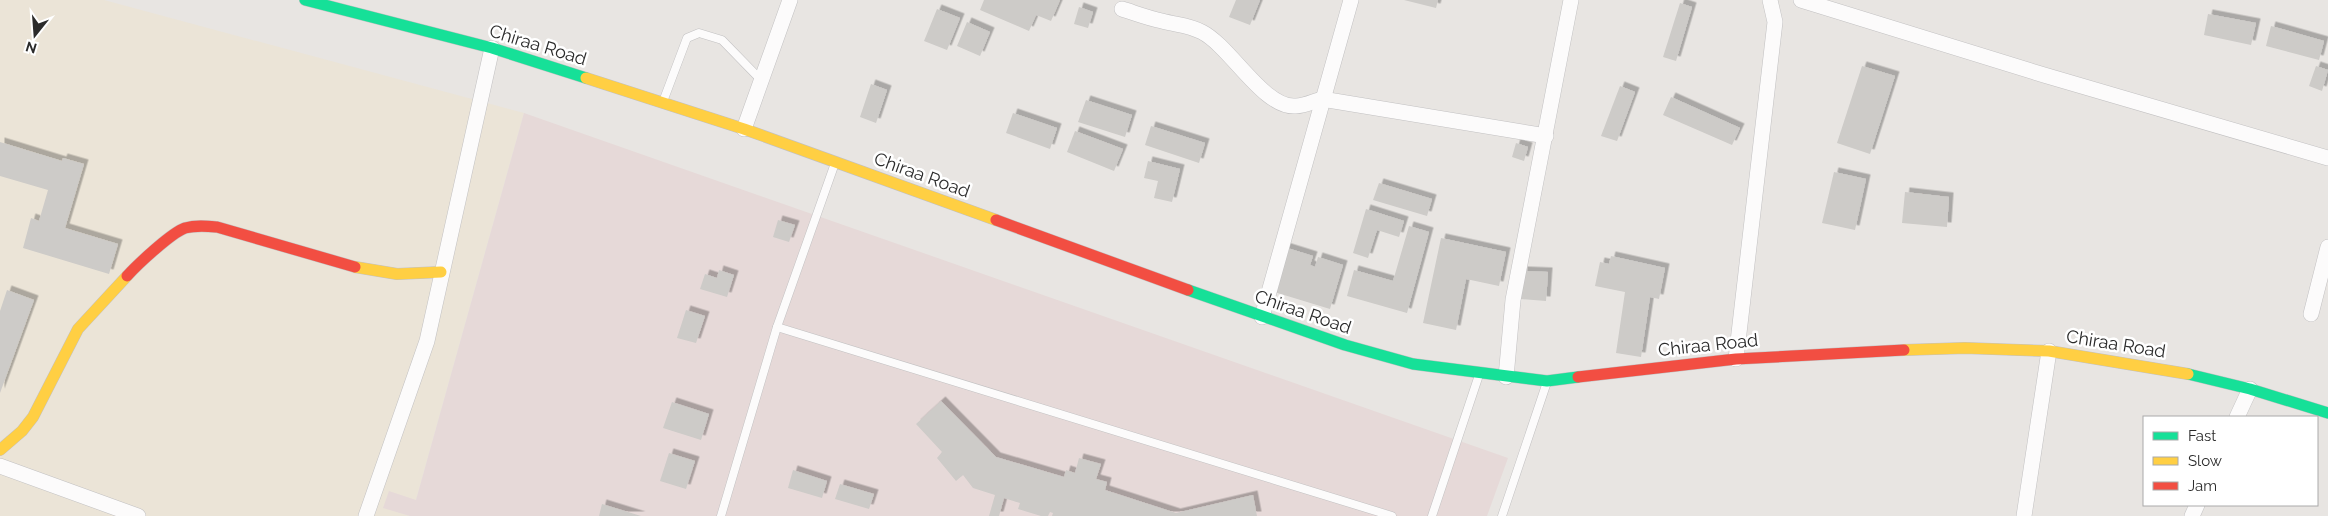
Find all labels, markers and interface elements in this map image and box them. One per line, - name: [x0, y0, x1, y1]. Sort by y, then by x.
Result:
- north arrow: [10, 10, 60, 60]
- street label: Chiraa Road: [487, 20, 589, 69]
- text: N: [24, 38, 39, 57]
- street label: Chiraa Road: [871, 147, 973, 202]
- street label: Chiraa Road: [1252, 285, 1354, 338]
- street label: Chiraa Road: [2065, 325, 2167, 362]
- street label: Chiraa Road: [1657, 329, 1759, 360]
- legend: [2143, 416, 2318, 506]
- text: Fast: [2188, 427, 2216, 445]
- text: Slow: [2188, 452, 2222, 470]
- text: Jam: [2188, 477, 2217, 495]

